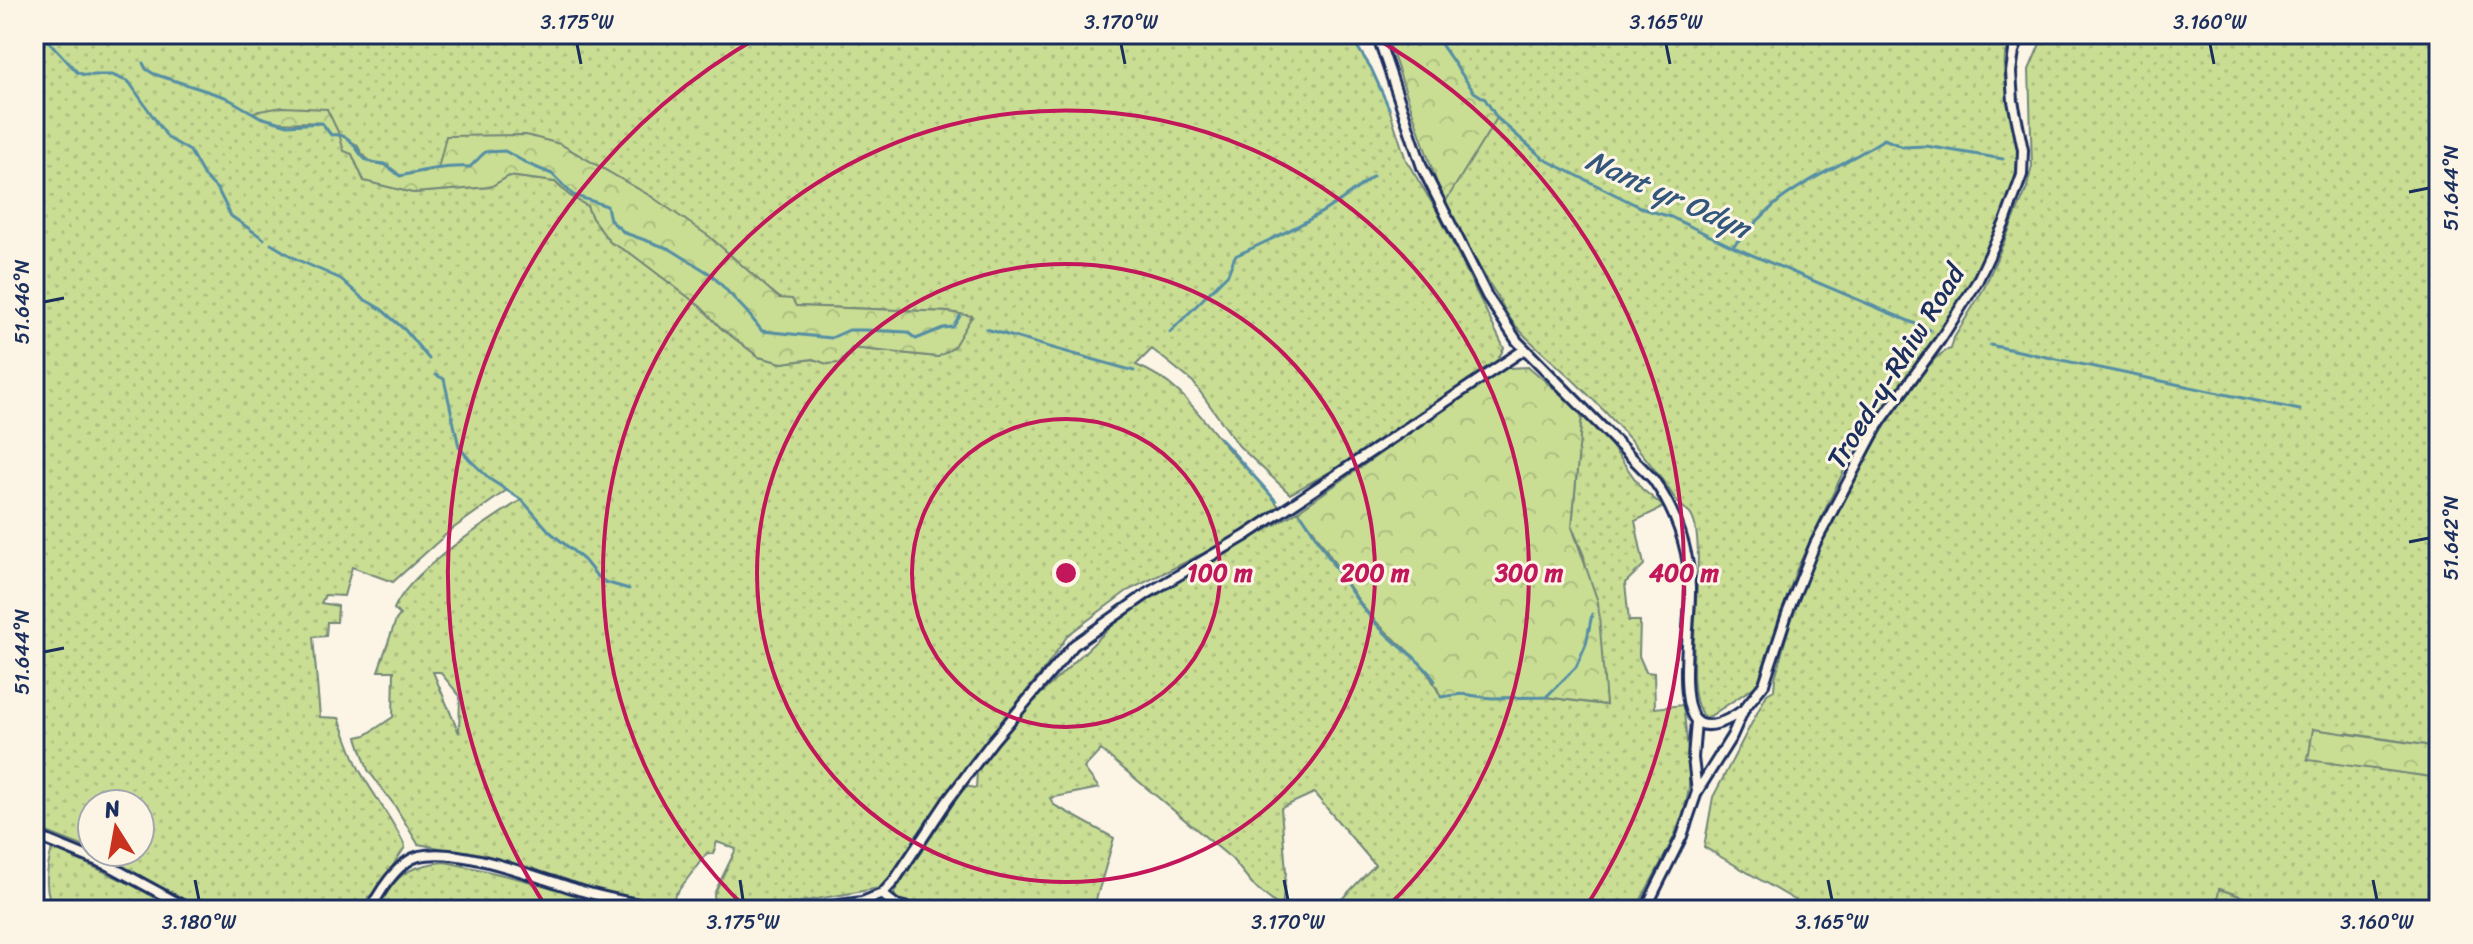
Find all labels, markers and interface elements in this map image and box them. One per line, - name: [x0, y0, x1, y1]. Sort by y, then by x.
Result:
- text: 3.175°W: [540, 5, 614, 40]
- text: 3.170°W: [1084, 5, 1158, 40]
- text: 3.165°W: [1629, 5, 1703, 40]
- text: 3.160°W: [2173, 5, 2247, 40]
- water label: Nant yr Odyn: [1577, 134, 1762, 255]
- text: 51.644°N: [2434, 145, 2469, 231]
- street label: Troed-y-Rhiw Road: [1813, 252, 1979, 479]
- text: 51.646°N: [5, 260, 40, 344]
- text: 51.642°N: [2434, 496, 2469, 580]
- text: 100 m: [1187, 552, 1253, 594]
- text: 200 m: [1340, 552, 1410, 594]
- text: 300 m: [1494, 552, 1564, 594]
- text: 400 m: [1649, 552, 1720, 594]
- centre of rings: [1052, 559, 1080, 587]
- text: 51.644°N: [5, 609, 40, 695]
- north arrow: [76, 788, 156, 868]
- text: N: [100, 788, 124, 830]
- text: 3.180°W: [162, 905, 237, 940]
- text: 3.175°W: [706, 905, 780, 940]
- text: 3.170°W: [1251, 905, 1325, 940]
- text: 3.165°W: [1795, 905, 1869, 940]
- text: 3.160°W: [2340, 905, 2414, 940]

